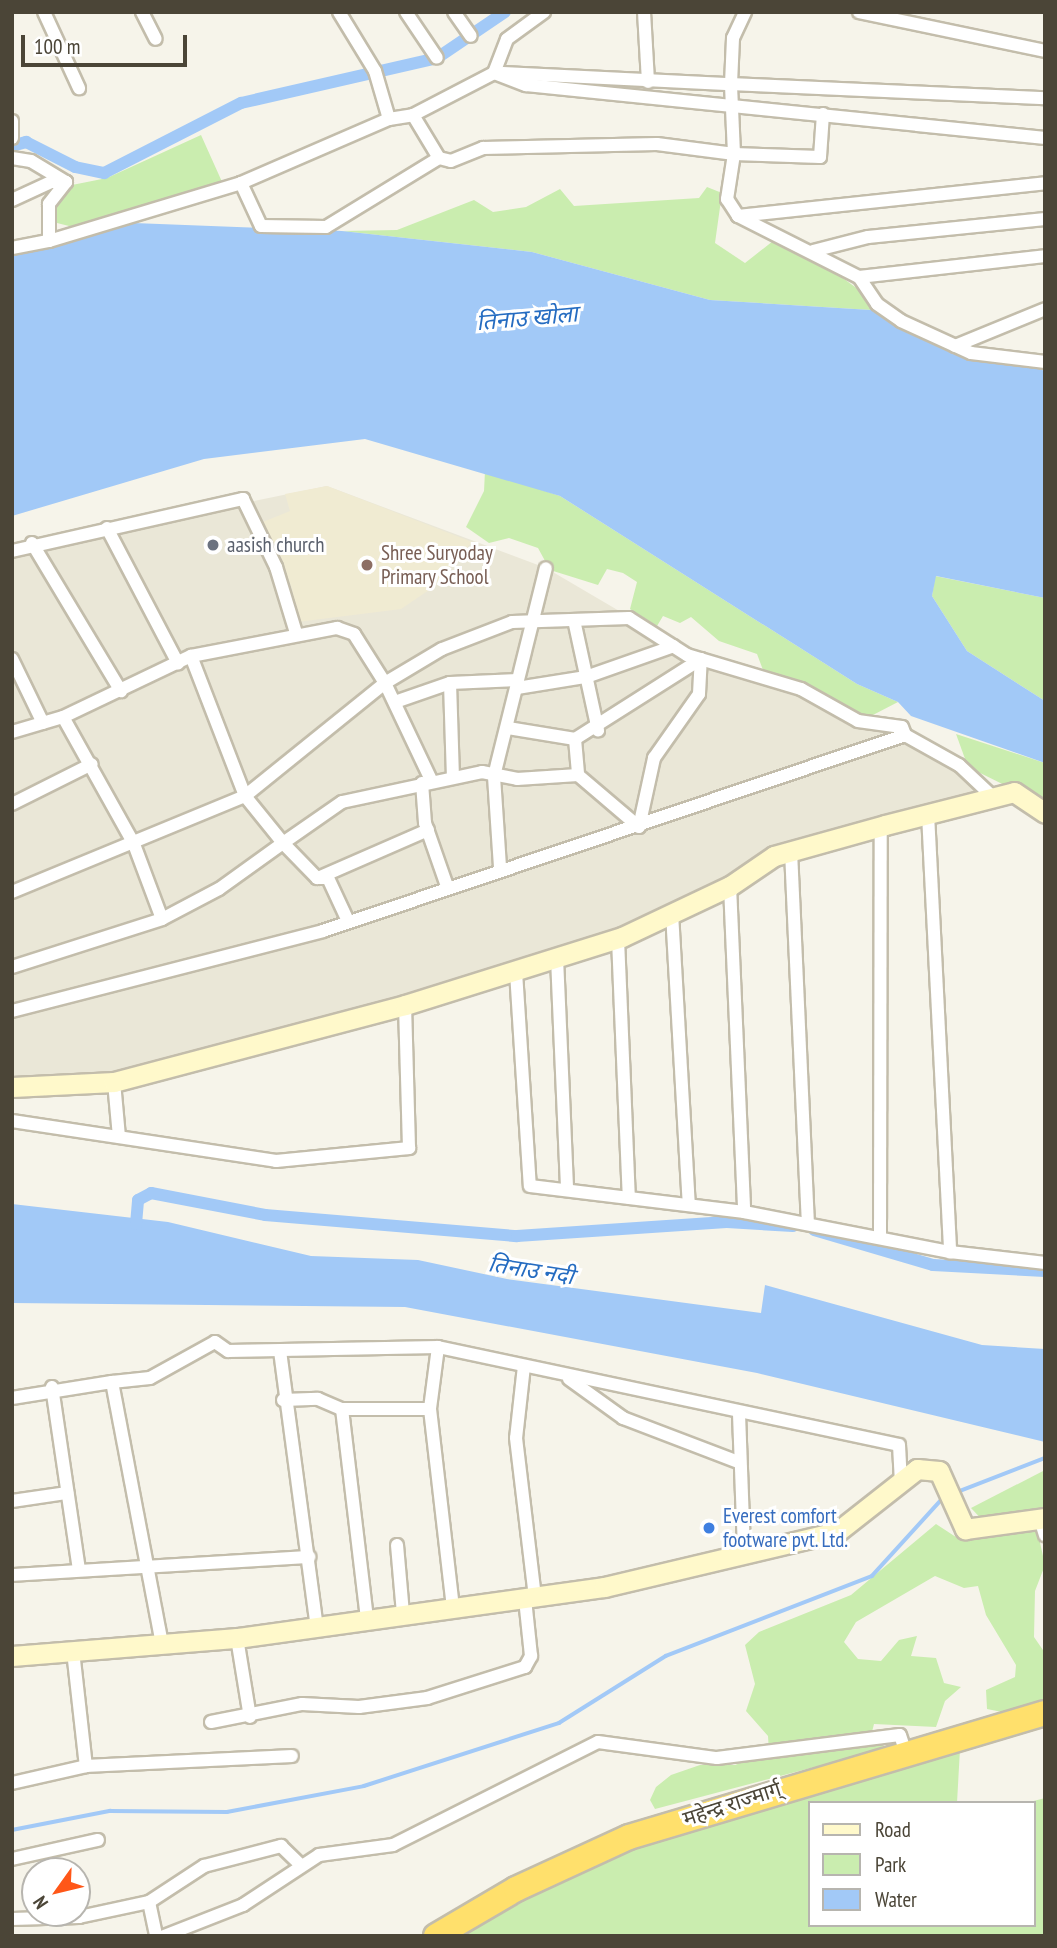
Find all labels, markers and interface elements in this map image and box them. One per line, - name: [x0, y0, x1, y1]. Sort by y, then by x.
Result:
- scale bar: [24, 21, 191, 65]
- text: 100 m: [34, 33, 80, 60]
- water label: तिनाउ खोला: [475, 300, 579, 336]
- place label: aasish church: [227, 532, 325, 558]
- marker: aasish church: [205, 537, 221, 553]
- place label: Shree Suryoday Primary School: [381, 540, 493, 590]
- marker: Shree Suryoday Primary School: [359, 557, 375, 573]
- water label: तिनाउ नदी: [486, 1250, 576, 1290]
- place label: Everest comfort footware pvt. Ltd.: [723, 1503, 849, 1553]
- marker: Everest comfort footware pvt. Ltd.: [701, 1520, 717, 1536]
- street label: महेन्द्र राज्मार्ग्: [680, 1776, 784, 1832]
- legend: [808, 1801, 1036, 1927]
- text: Road: [875, 1816, 911, 1843]
- text: Park: [875, 1851, 906, 1878]
- north arrow: [21, 1857, 91, 1927]
- text: Water: [875, 1886, 917, 1913]
- text: N: [27, 1892, 53, 1914]

